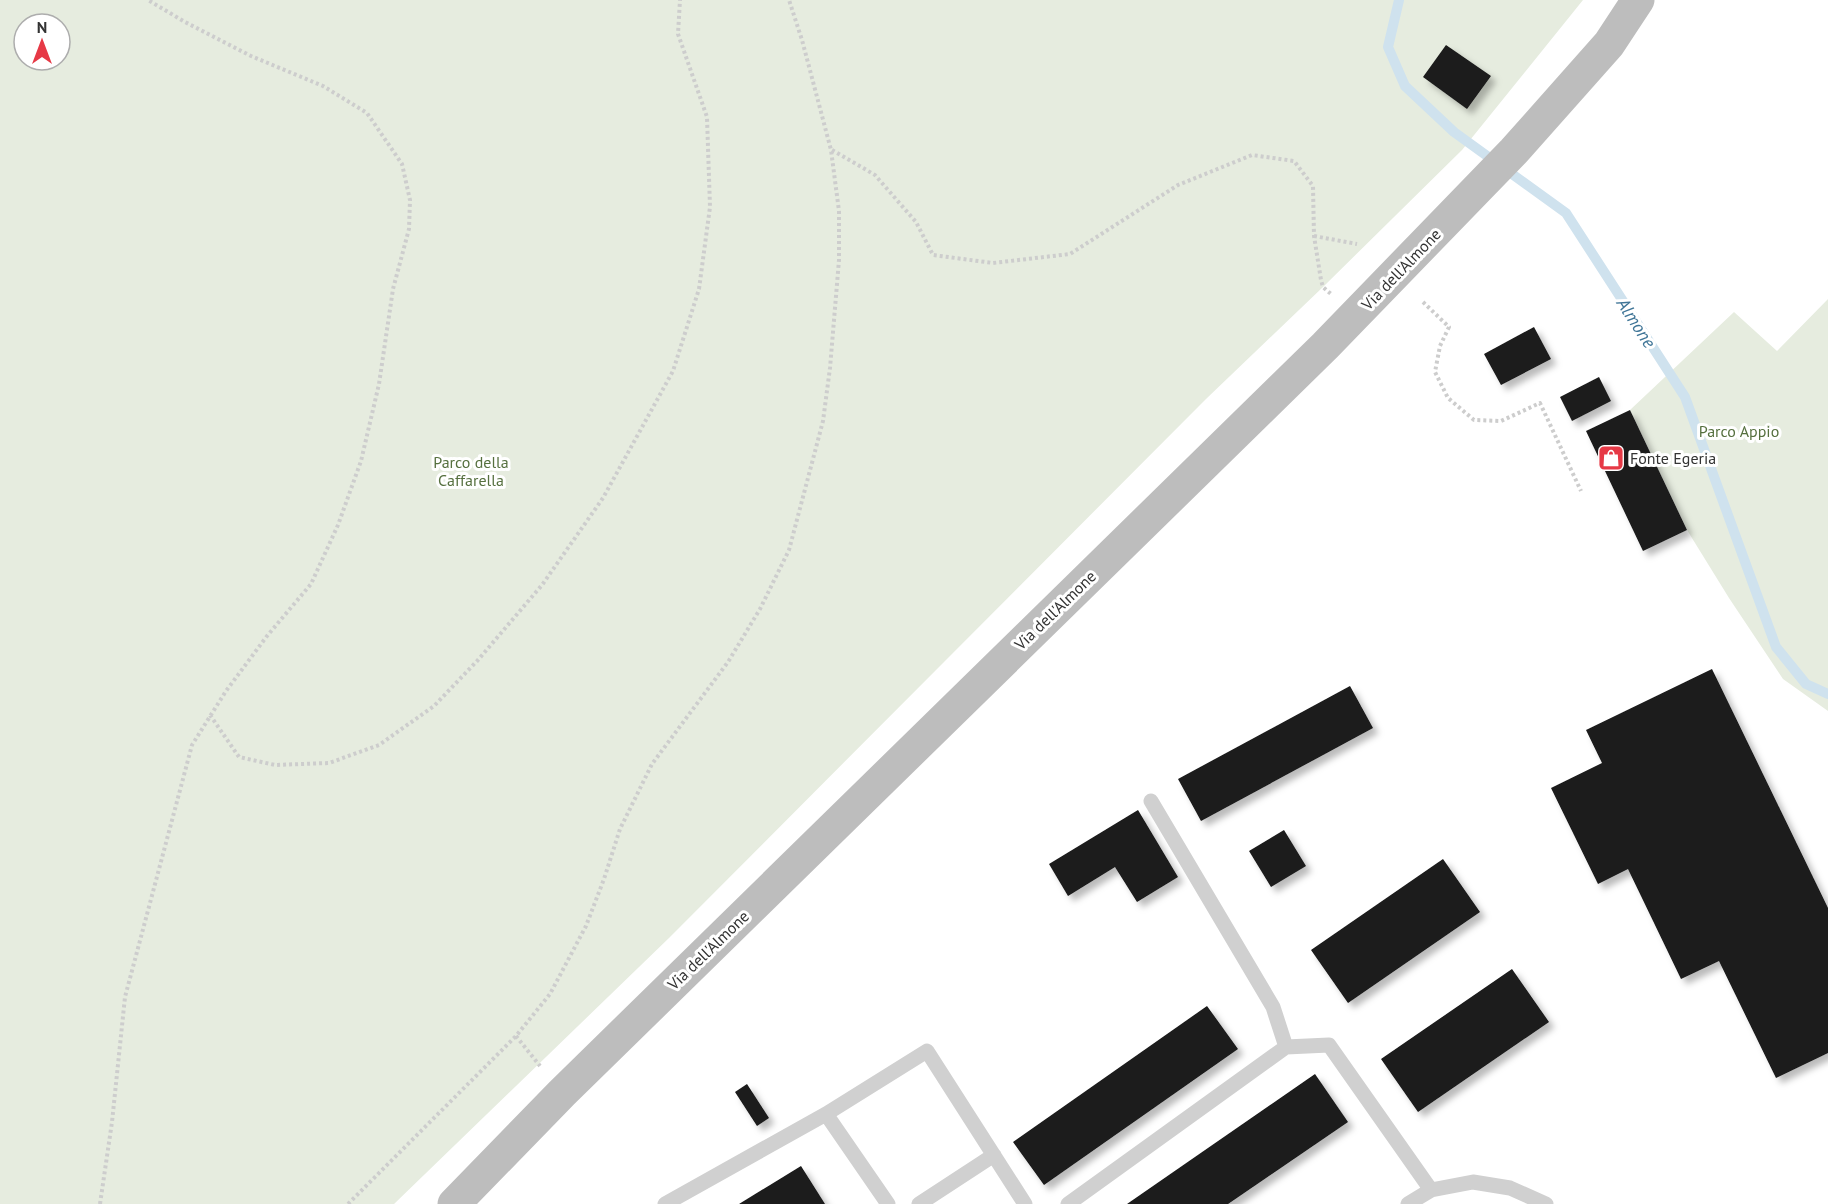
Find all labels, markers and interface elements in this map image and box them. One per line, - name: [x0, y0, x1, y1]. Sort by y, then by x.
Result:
- north arrow: [12, 12, 72, 72]
- text: N: [37, 17, 47, 37]
- street label: Via dell'Almone: [1356, 224, 1445, 315]
- water label: Almone: [1611, 292, 1661, 353]
- park label: Parco Appio: [1699, 421, 1779, 441]
- shop icon: Fonte Egeria: [1596, 443, 1626, 473]
- place label: Fonte Egeria: [1630, 448, 1716, 468]
- park label: Parco della Caffarella: [433, 452, 509, 490]
- street label: Via dell'Almone: [1009, 566, 1100, 655]
- street label: Via dell'Almone: [662, 906, 753, 995]

